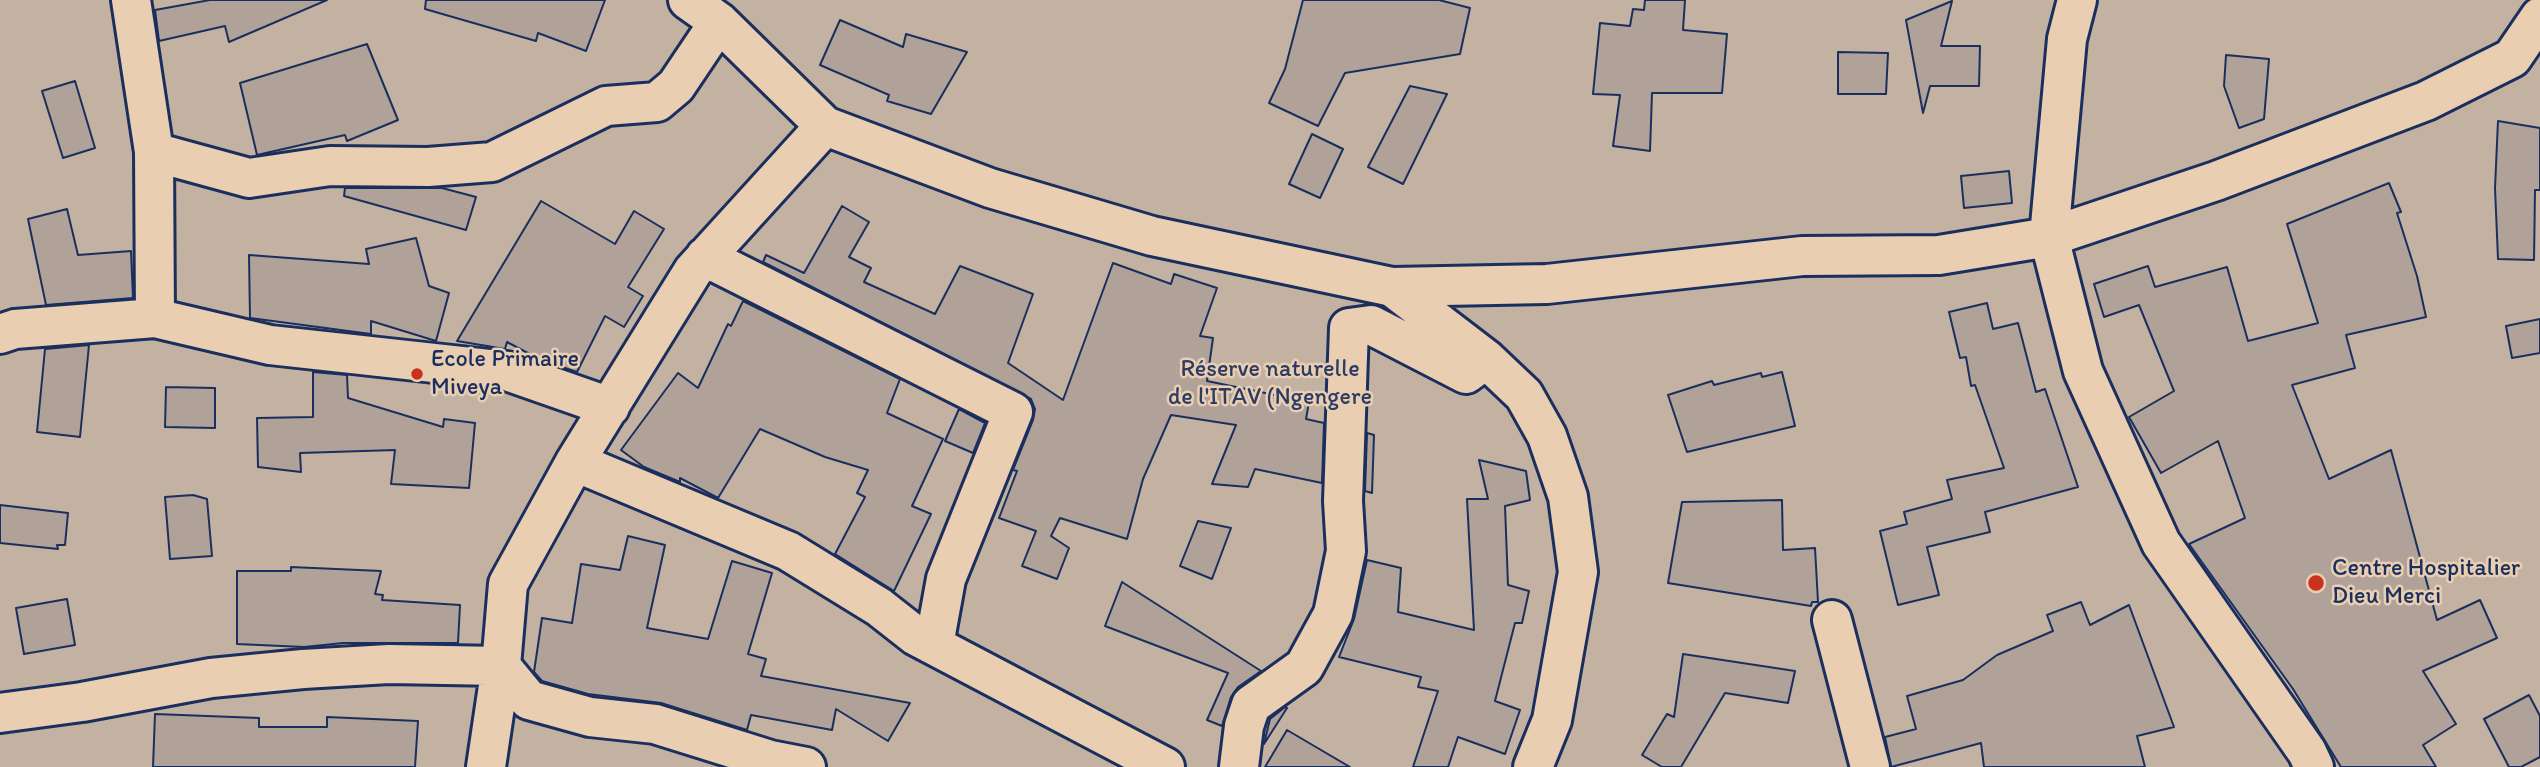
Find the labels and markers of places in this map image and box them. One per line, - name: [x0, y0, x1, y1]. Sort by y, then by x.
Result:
- place label: Ecole Primaire Miveya: [431, 346, 579, 402]
- marker: Ecole Primaire Miveya: [409, 366, 425, 382]
- place label: Centre Hospitalier Dieu Merci: [2332, 555, 2520, 611]
- marker: Centre Hospitalier Dieu Merci: [2306, 573, 2326, 593]

